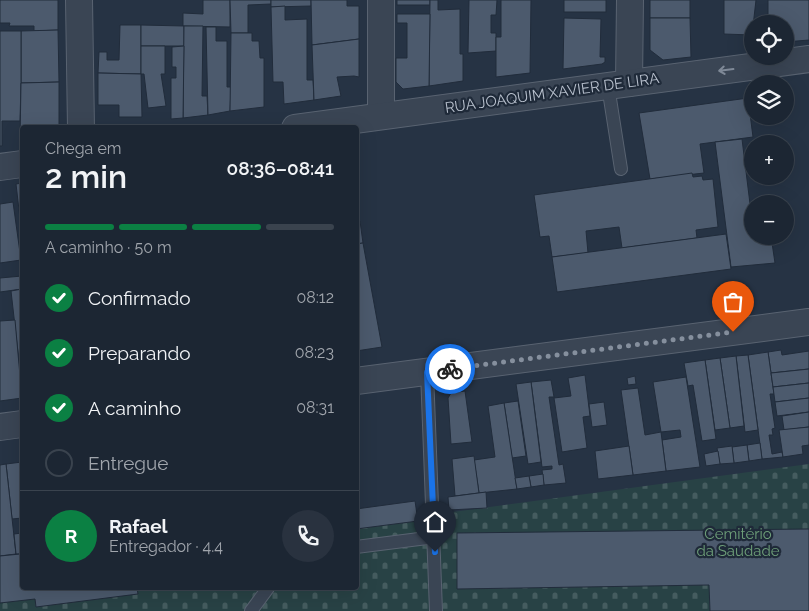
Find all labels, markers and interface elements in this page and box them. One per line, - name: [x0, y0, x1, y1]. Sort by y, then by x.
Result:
- map controls: [744, 15, 794, 245]
- button: locate: [744, 15, 794, 65]
- one-way arrow: [718, 65, 734, 75]
- street label: RUA JOAQUIM XAVIER DE LIRA: [444, 69, 660, 117]
- button: layers: [744, 75, 794, 125]
- button: +: [744, 135, 794, 185]
- text: Chega em: [45, 139, 121, 158]
- text: 08:36–08:41: [226, 157, 334, 179]
- text: 2 min: [45, 158, 127, 195]
- button: −: [744, 195, 794, 245]
- text: A caminho · 50 m: [45, 238, 172, 257]
- pin: [712, 281, 754, 332]
- icon: check: [45, 284, 73, 312]
- text: Confirmado: [88, 287, 191, 309]
- text: 08:12: [297, 288, 334, 307]
- icon: bag: [719, 288, 747, 316]
- icon: check: [45, 339, 73, 367]
- text: Preparando: [88, 342, 191, 364]
- text: 08:23: [295, 343, 334, 362]
- courier: [425, 344, 475, 394]
- icon: bike: [436, 355, 464, 383]
- icon: check: [45, 394, 73, 422]
- text: A caminho: [88, 397, 181, 419]
- text: 08:31: [296, 398, 334, 417]
- text: Entregue: [88, 452, 169, 474]
- pin: [414, 501, 456, 552]
- icon: home: [421, 508, 449, 536]
- button: phone: [282, 510, 334, 562]
- text: Rafael: [109, 515, 168, 537]
- text: R: [65, 525, 77, 547]
- park label: Cemitério da Saudade: [696, 525, 780, 560]
- text: Entregador · 4.4: [109, 537, 223, 556]

